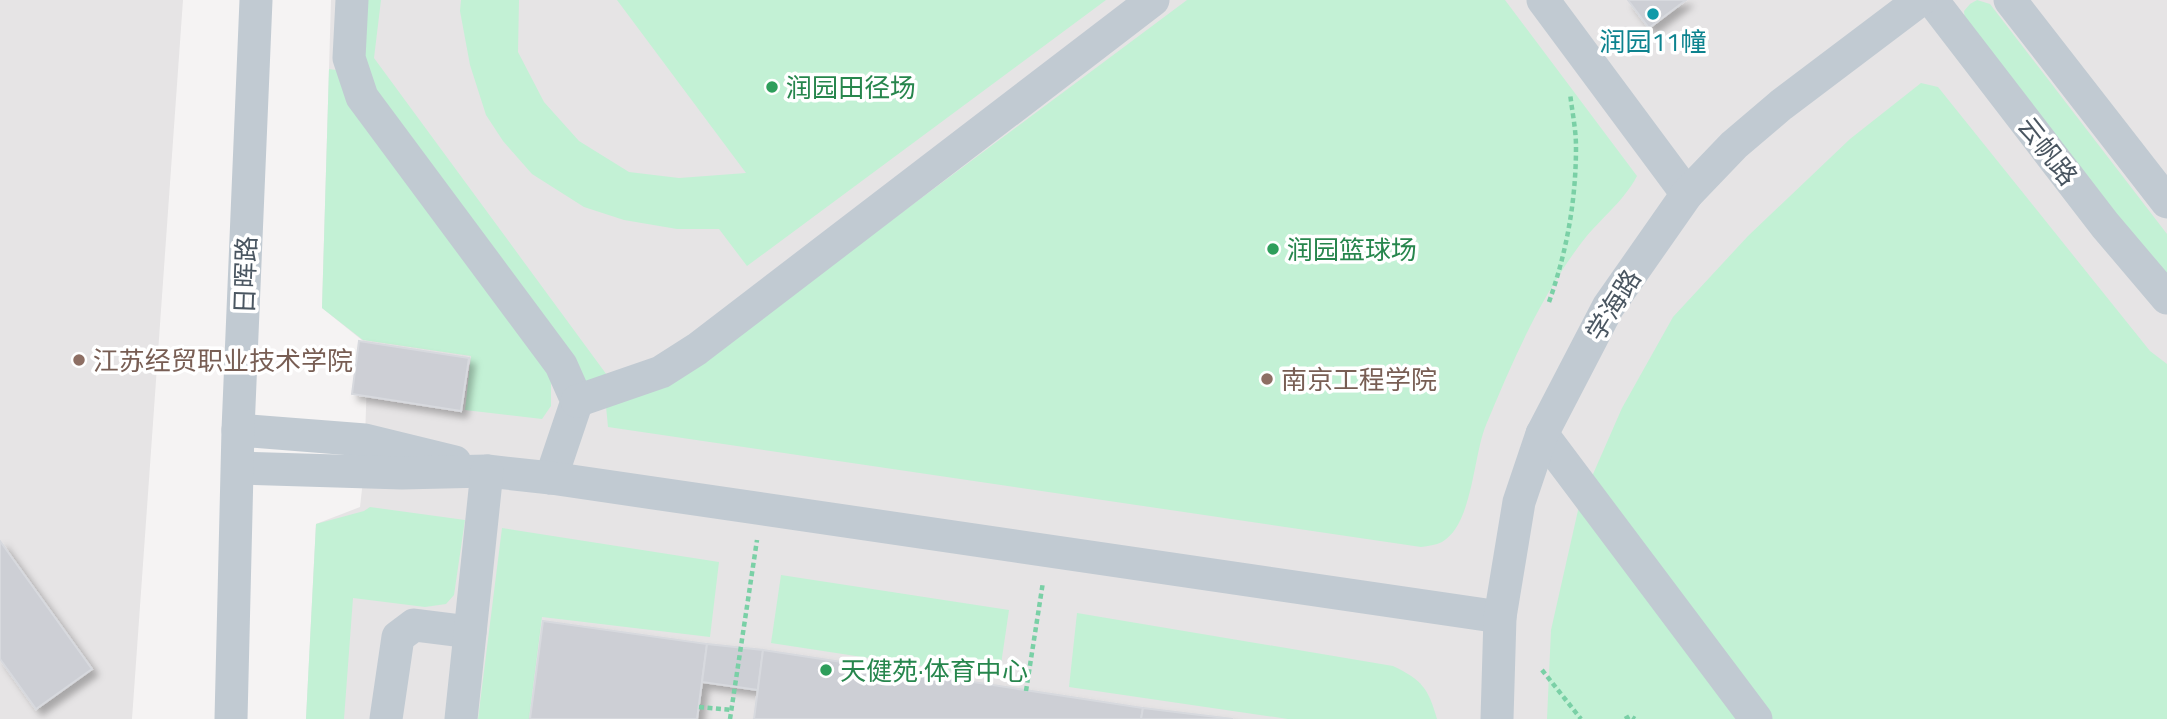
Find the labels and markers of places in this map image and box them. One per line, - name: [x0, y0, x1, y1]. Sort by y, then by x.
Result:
- marker: 润园11幢: [1645, 6, 1661, 22]
- place label: 润园11幢: [1599, 22, 1707, 61]
- place label: 润园田径场: [786, 68, 916, 107]
- marker: 润园田径场: [764, 79, 780, 95]
- place label: 润园篮球场: [1287, 230, 1417, 269]
- marker: 润园篮球场: [1265, 241, 1281, 257]
- place label: 江苏经贸职业技术学院: [93, 341, 353, 380]
- marker: 江苏经贸职业技术学院: [71, 352, 87, 368]
- place label: 南京工程学院: [1281, 360, 1437, 399]
- marker: 南京工程学院: [1259, 371, 1275, 387]
- place label: 天健苑·体育中心: [840, 651, 1028, 690]
- marker: 天健苑·体育中心: [818, 662, 834, 678]

